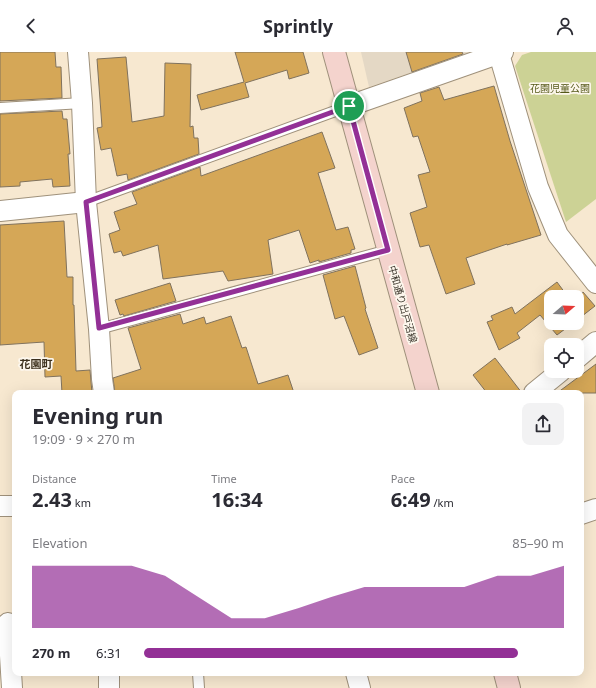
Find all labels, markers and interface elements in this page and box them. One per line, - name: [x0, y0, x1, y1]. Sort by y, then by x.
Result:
- text: Sprintly: [263, 14, 333, 38]
- icon: back: [20, 15, 42, 37]
- icon: person: [554, 15, 576, 37]
- park label: 花園児童公園: [530, 81, 590, 95]
- pin: [332, 89, 366, 123]
- icon: arrive: [338, 95, 360, 117]
- street label: 中和通り出戸沼線: [385, 264, 421, 344]
- north arrow: [544, 290, 584, 330]
- map controls: [544, 290, 584, 378]
- button: locate: [544, 338, 584, 378]
- district label: 花園町: [20, 356, 53, 371]
- text: Evening run: [32, 400, 163, 430]
- button: share: [522, 403, 564, 445]
- text: 19:09 · 9 × 270 m: [32, 430, 135, 448]
- text: Distance: [32, 471, 77, 486]
- text: Time: [211, 471, 237, 486]
- text: Pace: [391, 471, 415, 486]
- text: 2.43: [32, 486, 72, 513]
- text: 16:34: [211, 486, 263, 513]
- text: 6:49: [391, 486, 431, 513]
- text: km: [72, 495, 91, 510]
- text: /km: [431, 495, 454, 510]
- text: Elevation: [32, 534, 88, 552]
- text: 85–90 m: [512, 534, 564, 552]
- text: 270 m: [32, 644, 70, 662]
- text: 6:31: [96, 644, 122, 662]

